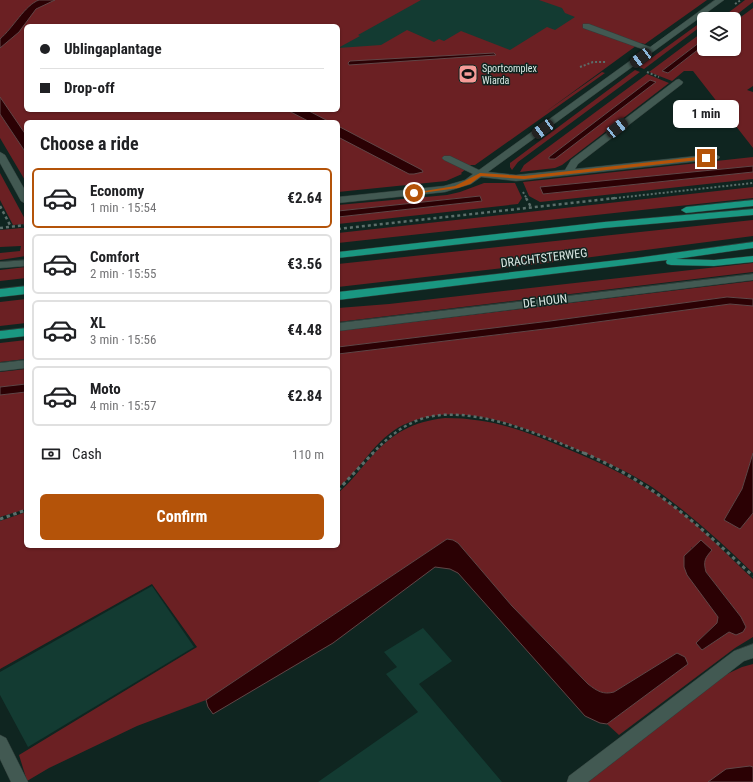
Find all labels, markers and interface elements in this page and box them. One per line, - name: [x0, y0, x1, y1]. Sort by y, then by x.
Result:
- map controls: [697, 12, 741, 56]
- button: layers: [697, 12, 741, 56]
- text: Ublingaplantage: [64, 40, 162, 58]
- car: [628, 46, 654, 70]
- sports icon: Sportcomplex Wiarda: [457, 63, 479, 85]
- place label: Sportcomplex Wiarda: [482, 63, 537, 86]
- text: Drop-off: [64, 79, 115, 97]
- callout: 1 min: [673, 100, 739, 128]
- text: 1 min: [692, 106, 720, 121]
- car: [604, 116, 630, 140]
- car: [530, 117, 556, 141]
- text: Choose a ride: [40, 133, 139, 154]
- route end: [697, 149, 715, 167]
- icon: car: [42, 180, 78, 216]
- text: Economy: [90, 182, 144, 200]
- route start: [405, 184, 423, 202]
- text: €2.64: [287, 189, 322, 207]
- text: 1 min · 15:54: [90, 200, 156, 215]
- icon: car: [42, 246, 78, 282]
- street label: DRACHTSTERWEG: [500, 246, 588, 270]
- text: Comfort: [90, 248, 139, 266]
- text: €3.56: [287, 255, 322, 273]
- text: 2 min · 15:55: [90, 266, 156, 281]
- street label: DE HOUN: [522, 291, 568, 311]
- icon: car: [42, 312, 78, 348]
- text: XL: [90, 314, 106, 332]
- text: €4.48: [287, 321, 322, 339]
- text: 3 min · 15:56: [90, 332, 156, 347]
- icon: car: [42, 378, 78, 414]
- text: Moto: [90, 380, 121, 398]
- text: €2.84: [287, 387, 322, 405]
- text: 4 min · 15:57: [90, 398, 156, 413]
- icon: cash: [40, 443, 62, 465]
- text: Cash: [72, 445, 102, 463]
- text: 110 m: [292, 447, 324, 462]
- button: Confirm: [40, 494, 324, 540]

